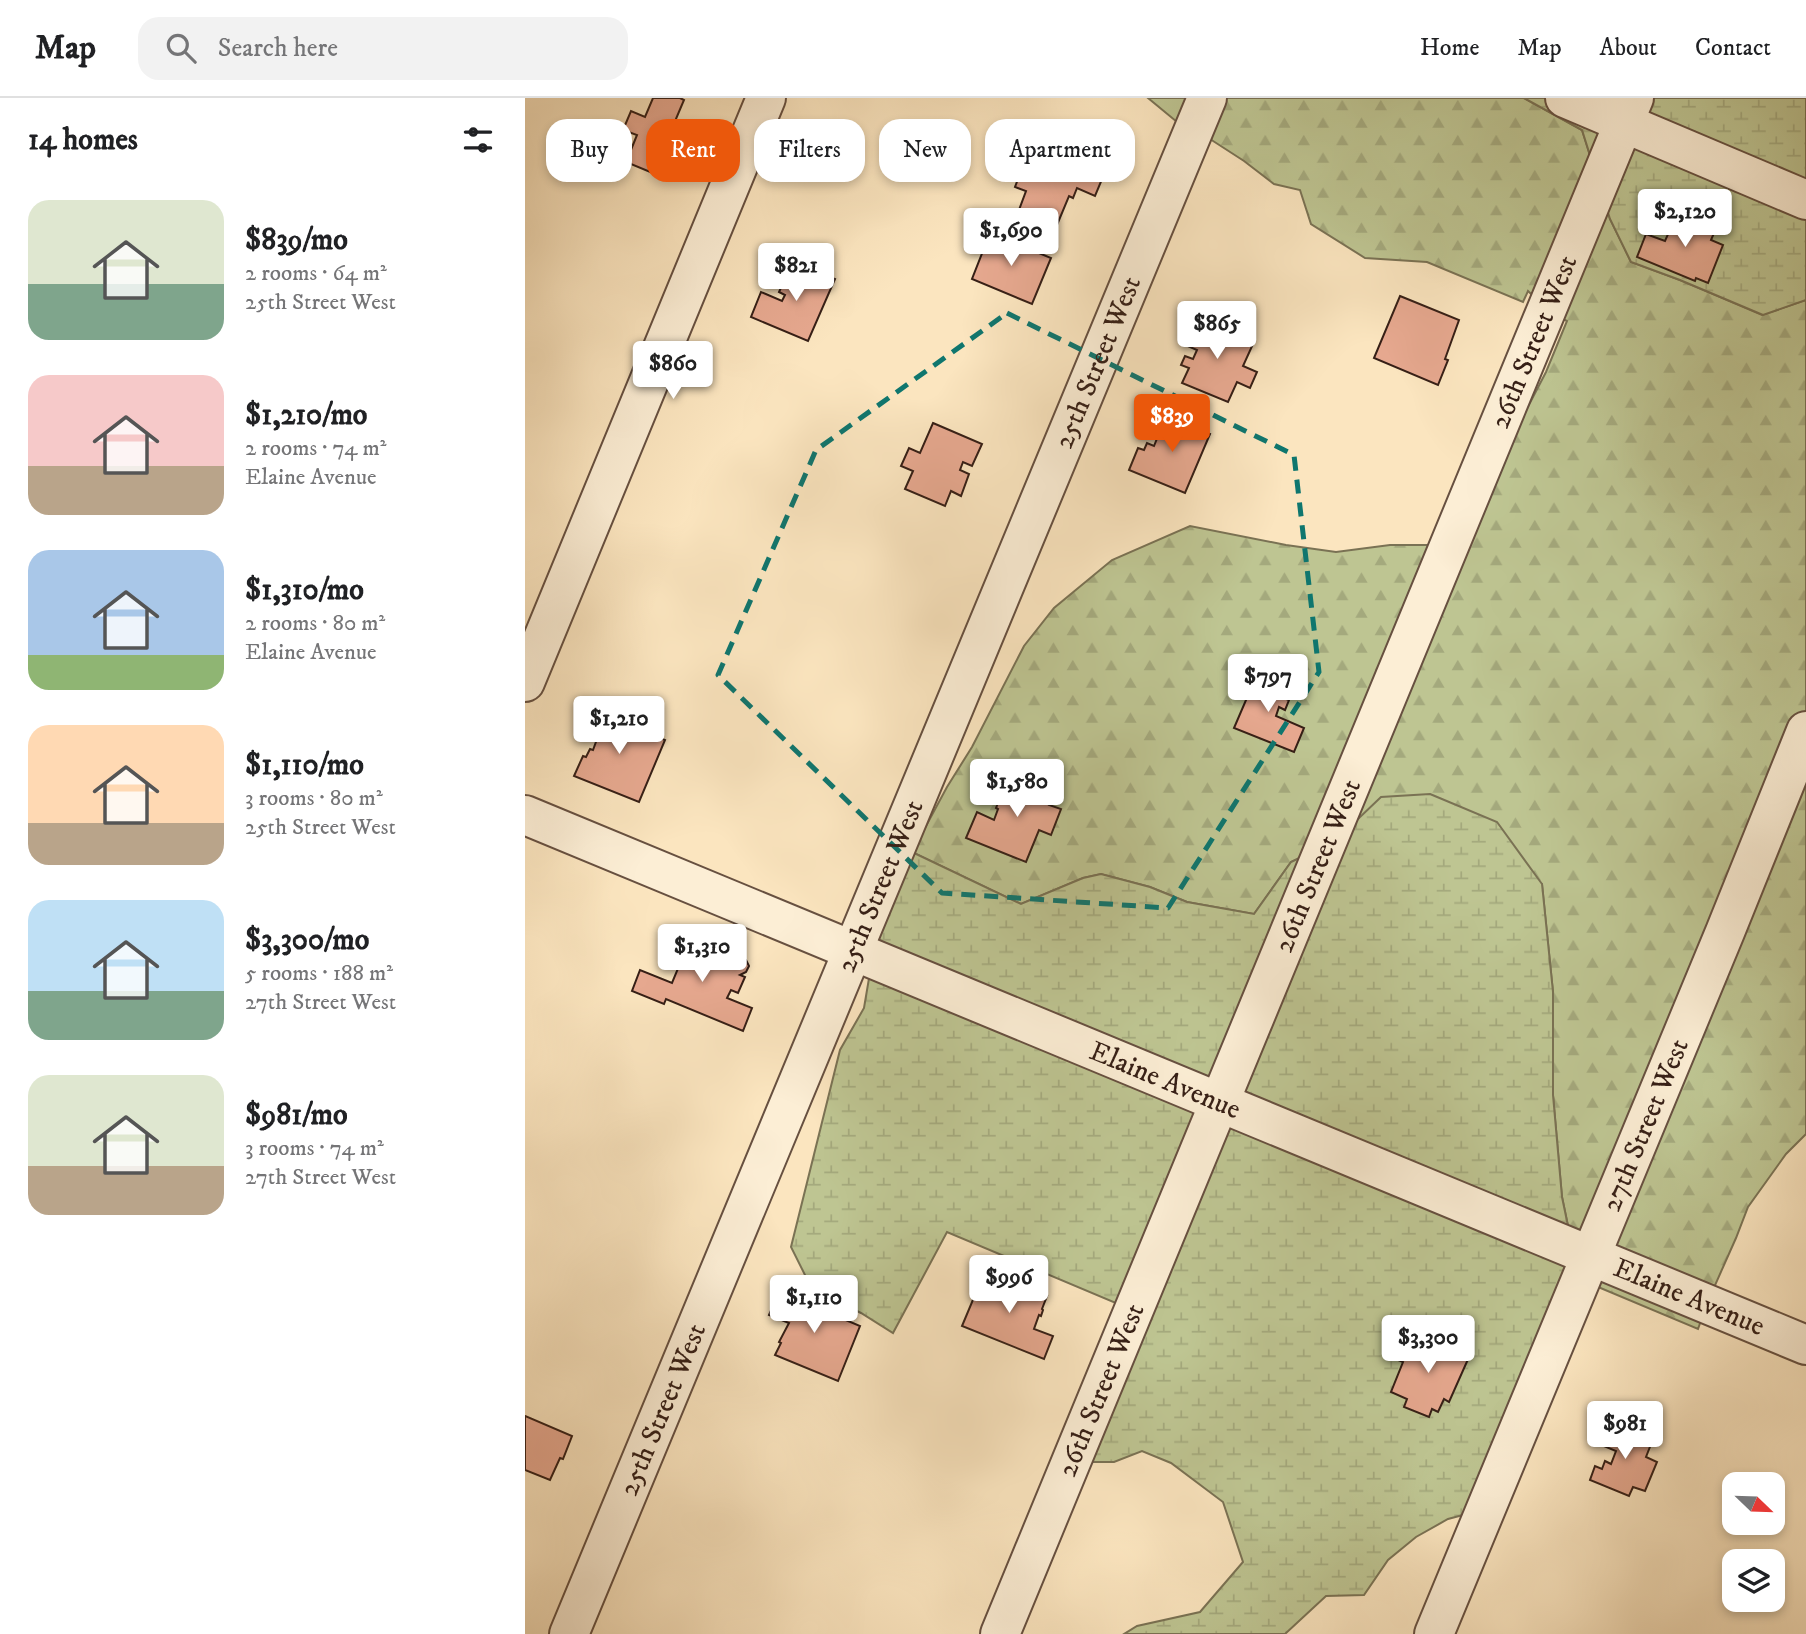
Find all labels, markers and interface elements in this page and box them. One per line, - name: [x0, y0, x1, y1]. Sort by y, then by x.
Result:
- search box: [138, 17, 628, 80]
- text: Map: [35, 28, 96, 69]
- icon: search: [162, 29, 200, 67]
- text: Search here: [218, 32, 338, 65]
- text: Home: [1420, 33, 1479, 63]
- text: Map: [1517, 33, 1562, 63]
- text: About: [1600, 33, 1657, 63]
- text: Contact: [1695, 33, 1771, 63]
- chip: Buy: [546, 119, 632, 182]
- chip: Rent: [646, 119, 740, 182]
- chip: Filters: [754, 119, 865, 182]
- chip: New: [879, 119, 971, 182]
- chip: Apartment: [985, 119, 1135, 182]
- icon: filters: [459, 121, 497, 159]
- text: 14 homes: [28, 122, 138, 159]
- pin: $2,120: [1628, 190, 1742, 249]
- text: $2,120: [1654, 197, 1716, 226]
- pin: $1,690: [954, 208, 1068, 268]
- text: $1,690: [979, 216, 1043, 245]
- text: $839/mo: [245, 222, 348, 259]
- icon: home: [84, 228, 168, 312]
- pin: $821: [755, 244, 837, 303]
- street label: 26th Street West: [1482, 250, 1585, 434]
- text: $821: [774, 251, 818, 280]
- text: 2 rooms · 64 m²: [245, 259, 387, 288]
- street label: 25th Street West: [1046, 271, 1149, 454]
- text: 25th Street West: [245, 288, 396, 317]
- pin: $865: [1176, 302, 1258, 361]
- text: $865: [1193, 309, 1241, 338]
- pin: $860: [632, 342, 714, 401]
- text: $860: [649, 349, 697, 378]
- pin: $839: [1131, 394, 1213, 454]
- text: $1,210/mo: [245, 397, 367, 434]
- text: $839: [1150, 402, 1194, 431]
- icon: home: [84, 403, 168, 487]
- text: 2 rooms · 74 m²: [245, 434, 386, 463]
- text: Elaine Avenue: [245, 463, 377, 492]
- text: $1,310/mo: [245, 572, 364, 609]
- icon: home: [84, 578, 168, 662]
- text: 2 rooms · 80 m²: [245, 609, 385, 638]
- text: Elaine Avenue: [245, 638, 377, 667]
- pin: $797: [1227, 654, 1309, 714]
- text: $797: [1244, 662, 1292, 691]
- pin: $1,210: [562, 696, 676, 756]
- text: $1,210: [589, 704, 649, 733]
- text: $1,110/mo: [245, 747, 364, 784]
- icon: home: [84, 753, 168, 837]
- pin: $1,580: [960, 760, 1074, 819]
- text: $1,580: [986, 767, 1048, 796]
- street label: 26th Street West: [1266, 774, 1368, 958]
- text: 3 rooms · 80 m²: [245, 784, 383, 813]
- street label: 25th Street West: [828, 794, 931, 977]
- text: 25th Street West: [245, 813, 396, 842]
- text: $3,300/mo: [245, 922, 369, 959]
- pin: $1,310: [645, 924, 759, 984]
- icon: home: [84, 928, 168, 1012]
- text: $1,310: [674, 932, 730, 961]
- text: 5 rooms · 188 m²: [245, 959, 393, 988]
- text: 27th Street West: [245, 988, 396, 1017]
- street label: Elaine Avenue: [1085, 1033, 1246, 1127]
- street label: 27th Street West: [1594, 1033, 1696, 1217]
- text: $981/mo: [245, 1097, 348, 1134]
- icon: home: [84, 1103, 168, 1187]
- text: 3 rooms · 74 m²: [245, 1134, 384, 1163]
- text: 27th Street West: [245, 1163, 396, 1192]
- street label: Elaine Avenue: [1609, 1250, 1770, 1344]
- pin: $996: [968, 1256, 1050, 1315]
- text: $996: [985, 1263, 1033, 1292]
- pin: $1,110: [757, 1276, 871, 1335]
- text: $1,110: [786, 1283, 842, 1312]
- street label: 26th Street West: [1049, 1298, 1152, 1482]
- pin: $3,300: [1371, 1316, 1485, 1375]
- street label: 25th Street West: [611, 1318, 714, 1501]
- text: $3,300: [1398, 1323, 1458, 1352]
- pin: $981: [1584, 1402, 1666, 1461]
- text: $981: [1603, 1409, 1647, 1438]
- north arrow: [1722, 1472, 1785, 1535]
- map controls: [1722, 1472, 1785, 1612]
- button: layers: [1722, 1549, 1785, 1612]

